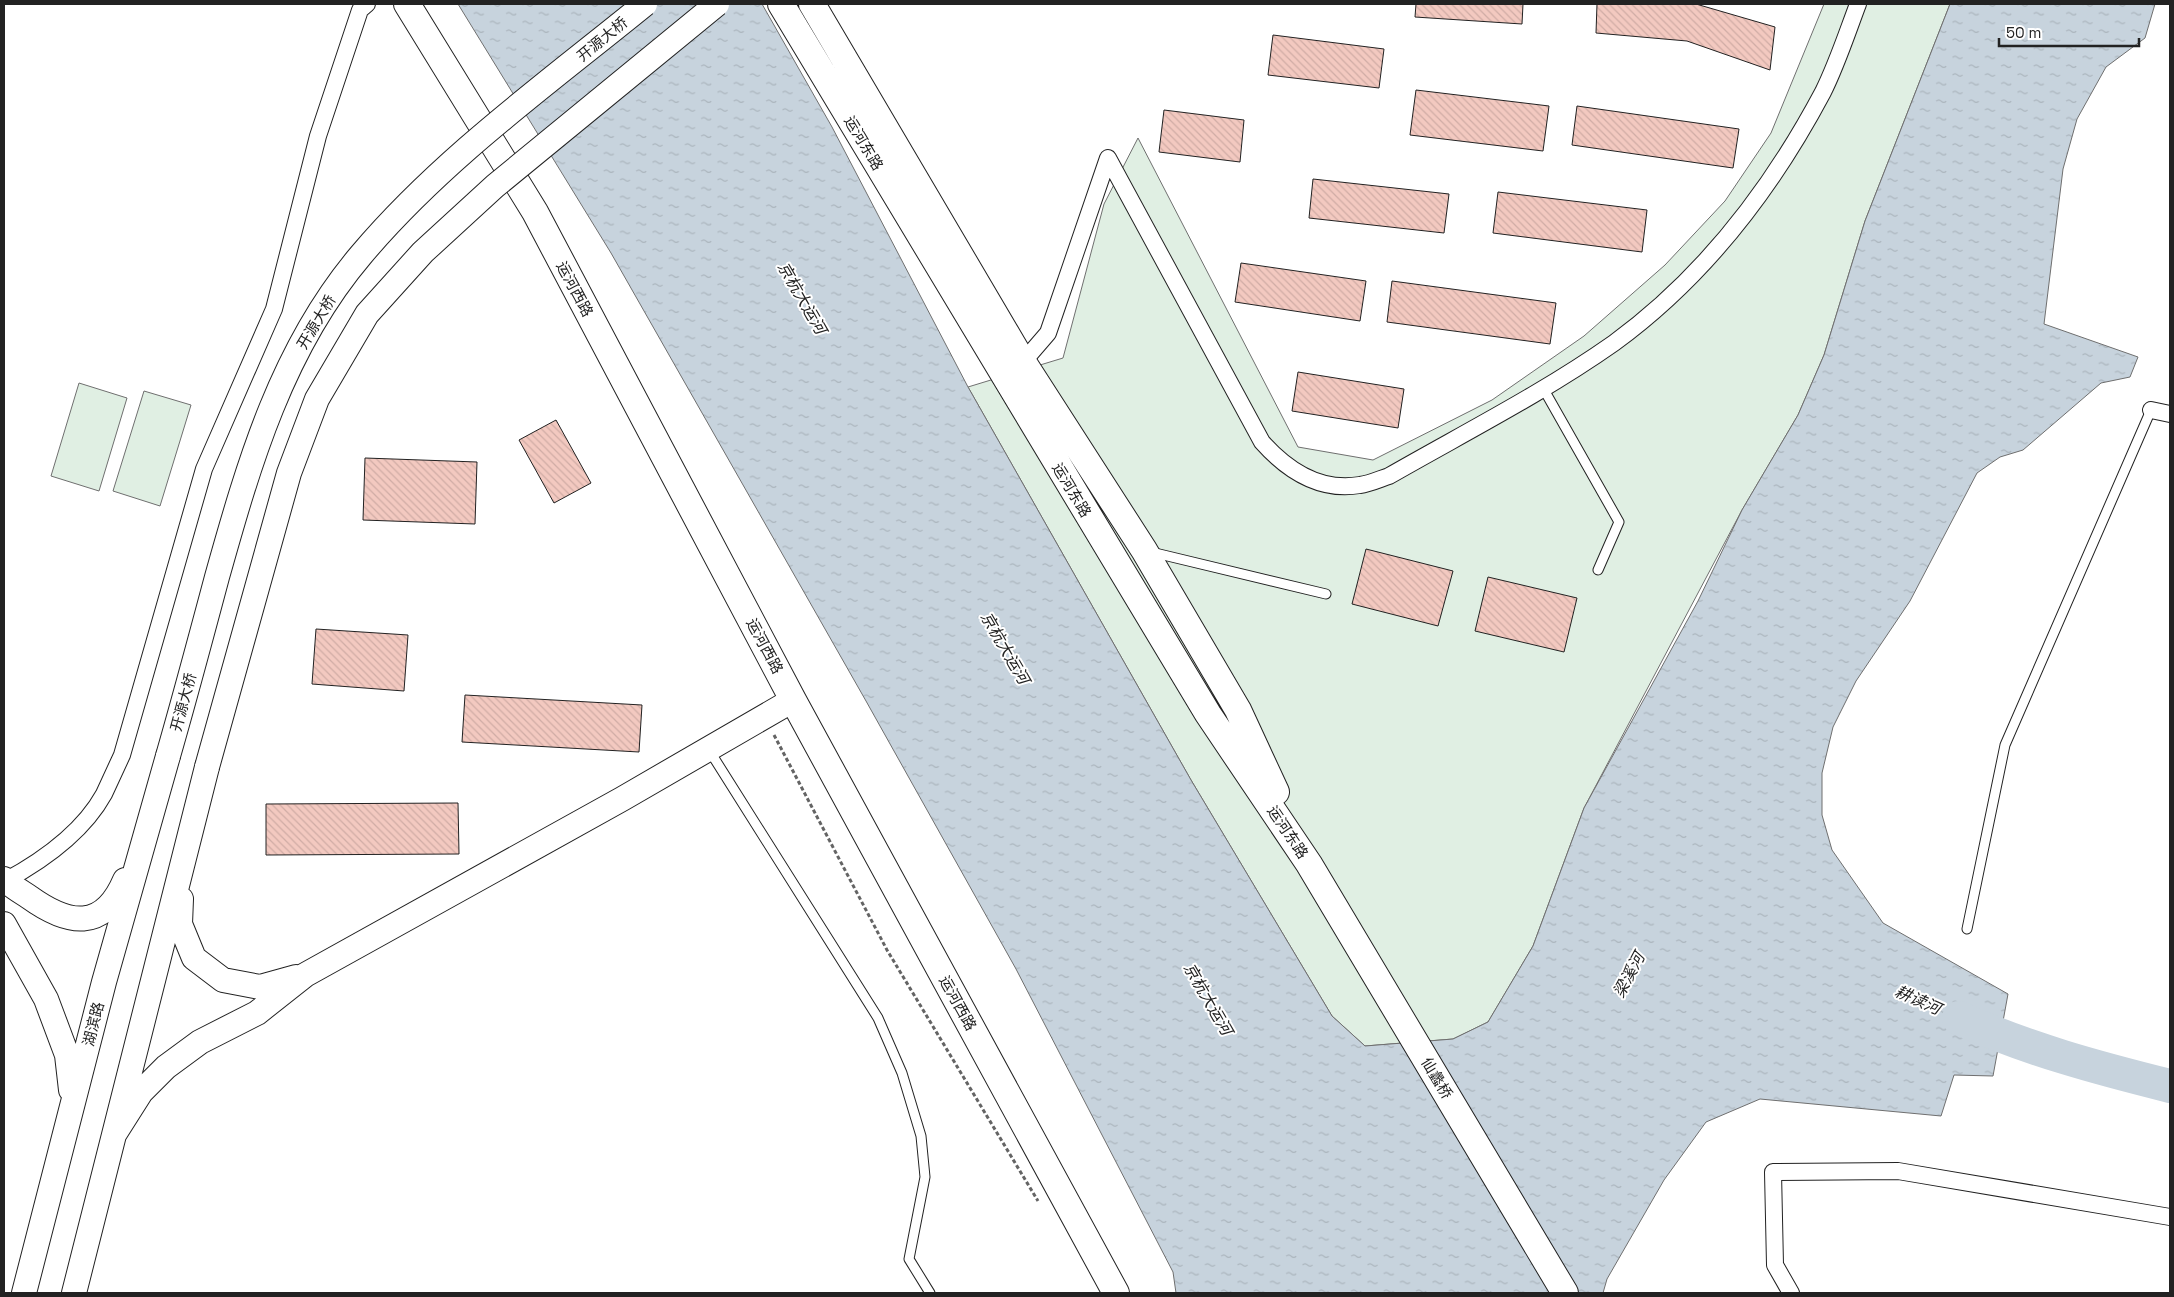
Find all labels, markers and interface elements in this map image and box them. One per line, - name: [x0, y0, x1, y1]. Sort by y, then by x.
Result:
- street label: 开源大桥: [573, 13, 631, 65]
- scale bar: [1999, 15, 2139, 47]
- text: 50 m: [2006, 23, 2041, 42]
- street label: 运河东路: [840, 112, 888, 174]
- street label: 运河西路: [553, 258, 597, 320]
- water label: 京杭大运河: [773, 258, 833, 340]
- street label: 开源大桥: [292, 291, 340, 353]
- street label: 运河东路: [1048, 459, 1096, 521]
- water label: 京杭大运河: [976, 608, 1036, 690]
- street label: 运河西路: [743, 615, 787, 677]
- street label: 开源大桥: [166, 671, 200, 733]
- street label: 运河东路: [1263, 802, 1313, 862]
- water label: 梁溪河: [1608, 946, 1651, 1001]
- water label: 京杭大运河: [1179, 959, 1239, 1041]
- street label: 运河西路: [935, 972, 981, 1034]
- water label: 耕读河: [1892, 981, 1947, 1021]
- street label: 湖滨路: [78, 1000, 108, 1048]
- street label: 仙蠡桥: [1417, 1054, 1457, 1102]

